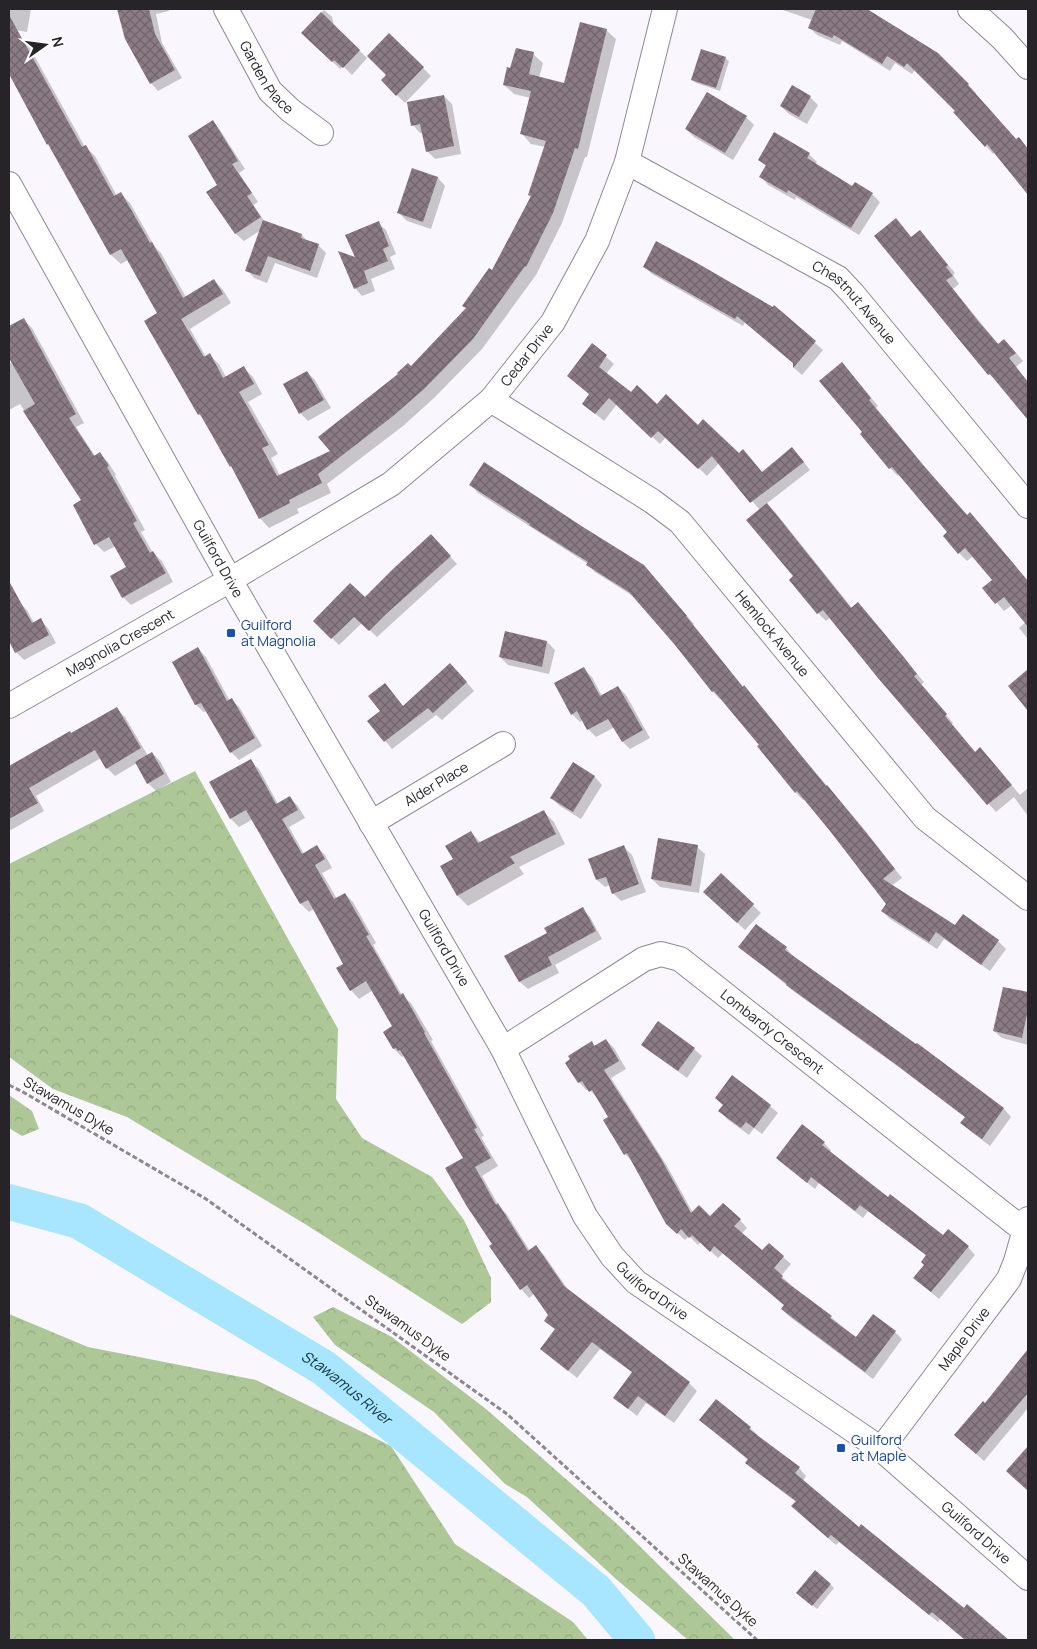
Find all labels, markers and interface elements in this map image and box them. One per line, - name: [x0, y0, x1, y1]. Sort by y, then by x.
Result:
- north arrow: [20, 20, 70, 70]
- text: N: [48, 35, 69, 49]
- street label: Garden Place: [236, 37, 298, 118]
- street label: Chestnut Avenue: [809, 256, 901, 348]
- street label: Cedar Drive: [496, 319, 557, 390]
- street label: Guilford Drive: [189, 516, 248, 601]
- street label: Hemlock Avenue: [732, 586, 814, 680]
- street label: Magnolia Crescent: [62, 604, 178, 681]
- place label: Guilford at Magnolia: [241, 615, 316, 650]
- marker: Guilford at Magnolia: [225, 627, 237, 639]
- street label: Alder Place: [400, 757, 472, 810]
- street label: Guilford Drive: [415, 905, 474, 990]
- street label: Lombardy Crescent: [717, 985, 828, 1078]
- street label: Stawamus Dyke: [20, 1072, 118, 1139]
- street label: Guilford Drive: [612, 1257, 692, 1324]
- street label: Stawamus Dyke: [361, 1290, 455, 1365]
- street label: Maple Drive: [933, 1303, 994, 1374]
- water label: Stawamus River: [297, 1346, 398, 1431]
- place label: Guilford at Maple: [851, 1430, 906, 1465]
- marker: Guilford at Maple: [835, 1442, 847, 1454]
- street label: Guilford Drive: [938, 1496, 1015, 1568]
- street label: Stawamus Dyke: [674, 1548, 763, 1631]

